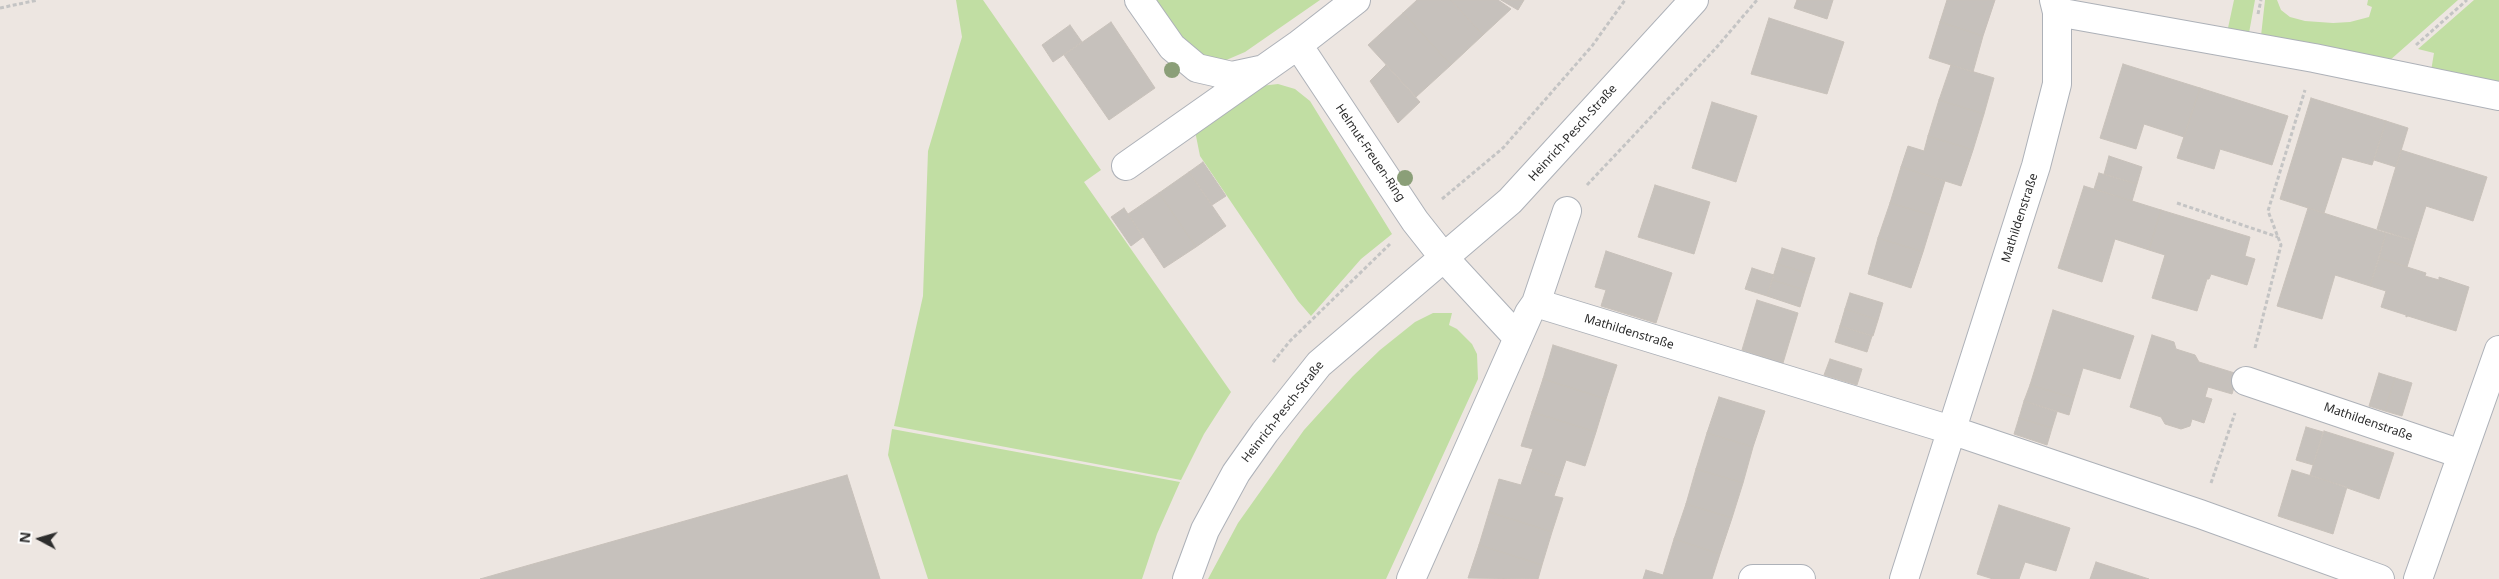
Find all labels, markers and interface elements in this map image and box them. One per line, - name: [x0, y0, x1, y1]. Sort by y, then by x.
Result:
- street label: Heinrich-Pesch-Straße: [1526, 82, 1620, 184]
- street label: Helmut-Freuen-Ring: [1332, 102, 1408, 204]
- street label: Mathildenstraße: [1999, 172, 2041, 264]
- street label: Mathildenstraße: [1582, 312, 1676, 352]
- street label: Heinrich-Pesch-Straße: [1239, 358, 1327, 466]
- street label: Mathildenstraße: [2322, 400, 2414, 444]
- north arrow: [15, 514, 65, 564]
- text: N: [15, 531, 35, 544]

